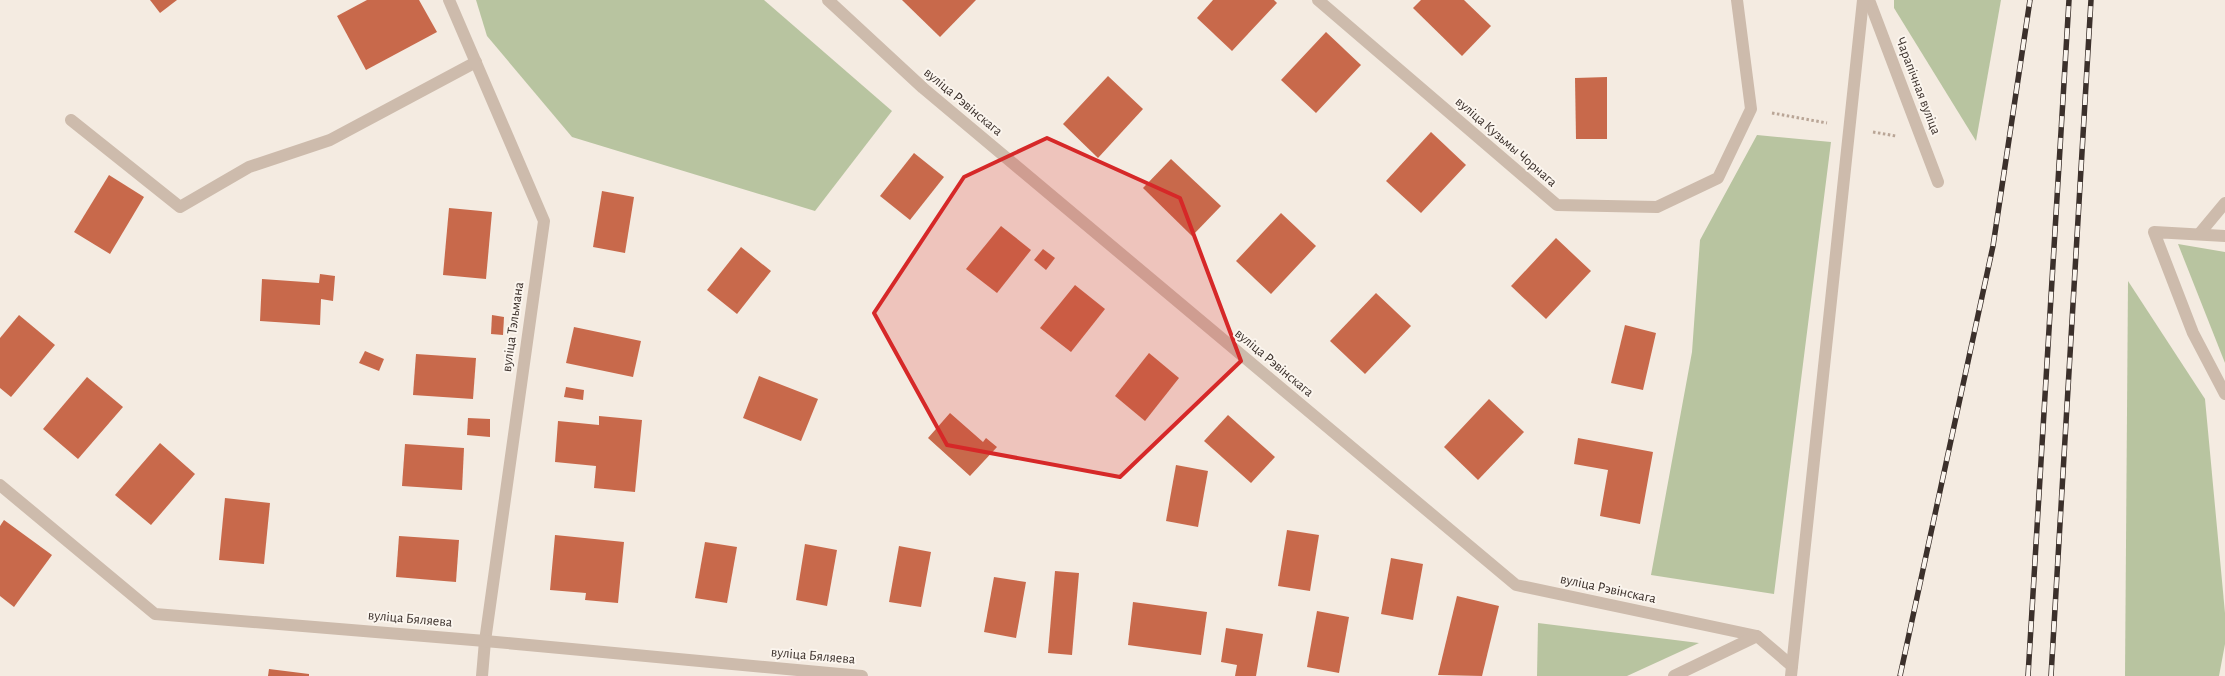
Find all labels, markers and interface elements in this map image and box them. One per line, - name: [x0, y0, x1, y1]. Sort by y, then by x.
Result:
- street label: Чарапічная вуліца: [1893, 35, 1943, 137]
- street label: вуліца Рэвінскага: [921, 65, 1005, 139]
- street label: вуліца Кузьмы Чорнага: [1453, 94, 1560, 190]
- street label: вуліца Тэльмана: [500, 280, 526, 373]
- street label: вуліца Рэвінскага: [1232, 326, 1316, 400]
- street label: вуліца Рэвінскага: [1559, 572, 1658, 606]
- street label: вуліца Бяляева: [367, 608, 453, 630]
- street label: вуліца Бяляева: [770, 645, 856, 667]

